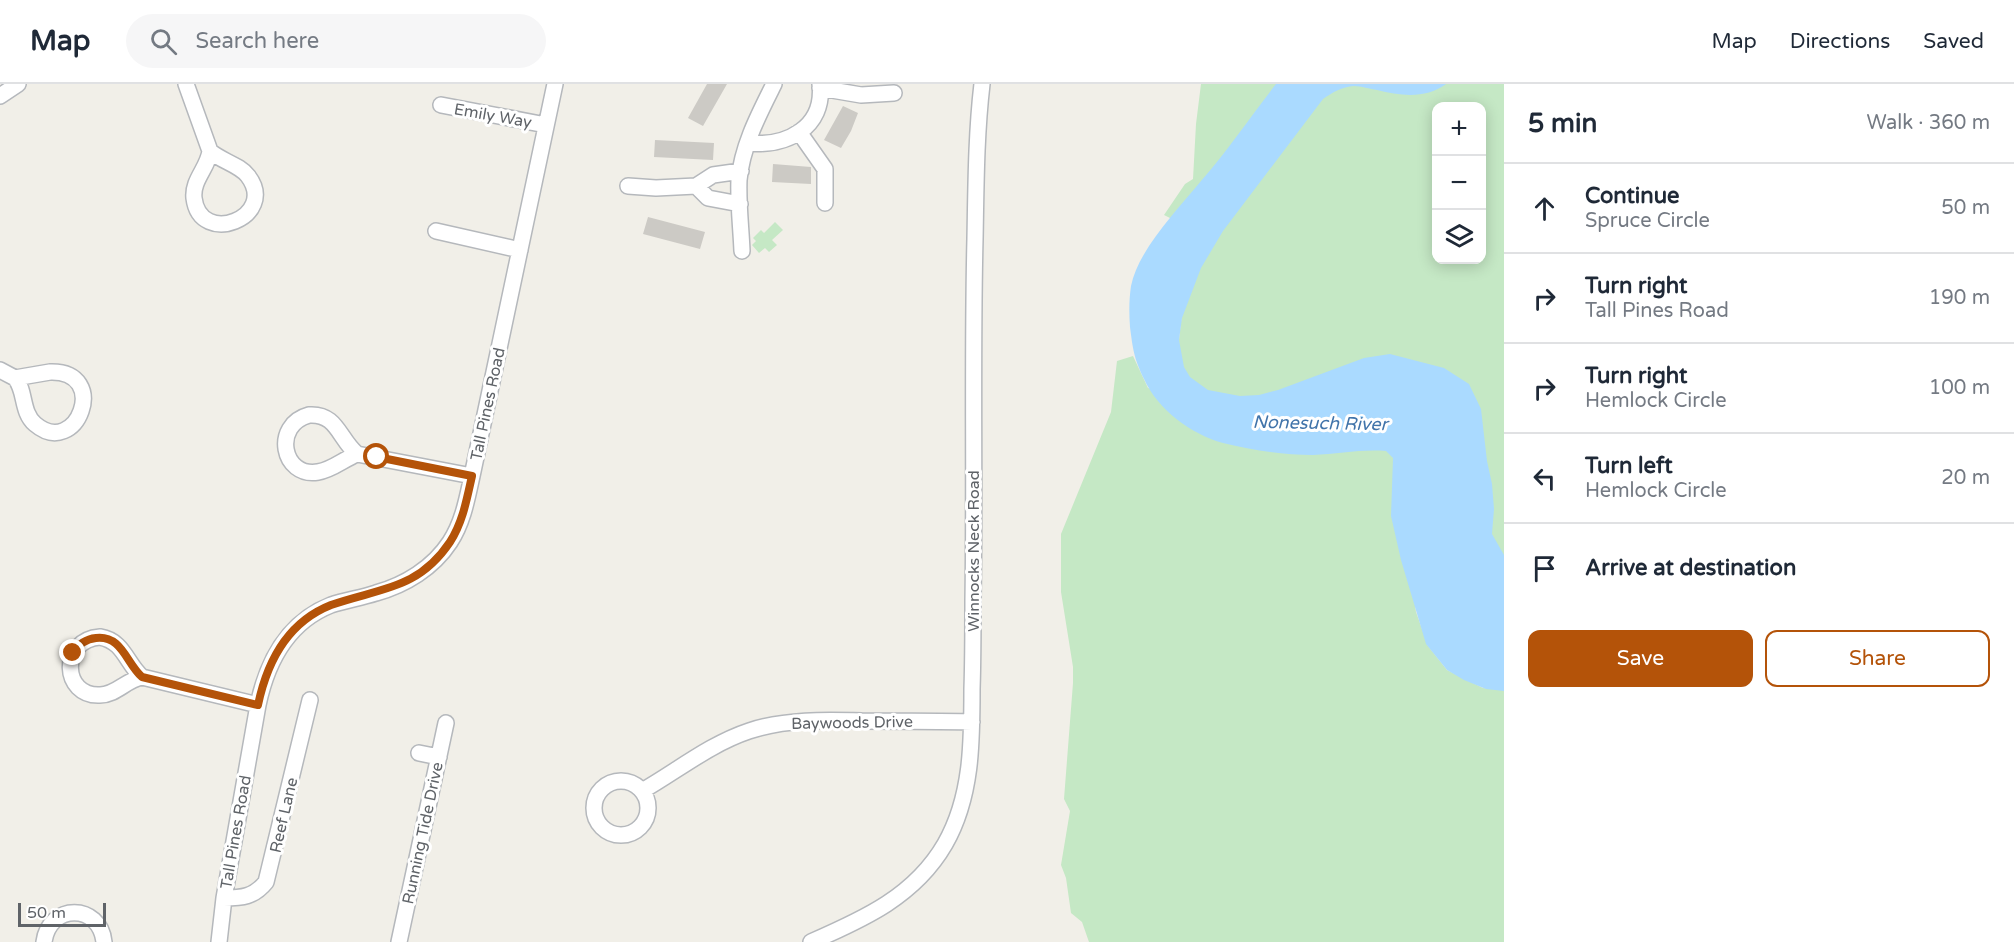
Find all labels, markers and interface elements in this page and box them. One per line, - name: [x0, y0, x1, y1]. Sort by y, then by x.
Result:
- search box: [126, 14, 546, 68]
- text: Map: [30, 24, 90, 58]
- icon: search: [147, 25, 180, 58]
- text: Search here: [195, 28, 319, 54]
- text: Map: [1711, 29, 1757, 54]
- text: Directions: [1790, 29, 1890, 54]
- text: Saved: [1923, 29, 1984, 54]
- street label: Emily Way: [452, 99, 534, 133]
- map controls: [1432, 102, 1486, 264]
- button: +: [1432, 102, 1486, 156]
- text: 5 min: [1528, 108, 1597, 139]
- text: Walk · 360 m: [1867, 111, 1990, 135]
- button: −: [1432, 156, 1486, 210]
- text: Continue: [1585, 183, 1680, 209]
- icon: ahead: [1528, 192, 1561, 225]
- text: 50 m: [1941, 196, 1990, 220]
- text: Spruce Circle: [1585, 209, 1710, 233]
- button: layers: [1432, 210, 1486, 264]
- text: Turn right: [1585, 273, 1687, 299]
- icon: right: [1528, 282, 1561, 315]
- text: 190 m: [1929, 286, 1990, 310]
- text: Tall Pines Road: [1585, 299, 1729, 323]
- street label: Tall Pines Road: [466, 346, 510, 463]
- text: Turn right: [1585, 363, 1687, 389]
- icon: right: [1528, 372, 1561, 405]
- text: 100 m: [1929, 376, 1990, 400]
- text: Hemlock Circle: [1585, 389, 1727, 413]
- water label: Nonesuch River: [1252, 411, 1390, 435]
- route start: [363, 443, 389, 469]
- text: Turn left: [1585, 453, 1673, 479]
- icon: left: [1528, 462, 1561, 495]
- text: 20 m: [1941, 466, 1990, 490]
- street label: Winnocks Neck Road: [964, 470, 984, 632]
- text: Hemlock Circle: [1585, 479, 1727, 503]
- icon: arrive: [1528, 552, 1561, 585]
- text: Arrive at destination: [1585, 555, 1796, 581]
- button: Save: [1528, 630, 1753, 687]
- button: Share: [1765, 630, 1990, 687]
- route end: [59, 639, 85, 665]
- street label: Baywoods Drive: [791, 712, 913, 734]
- street label: Running Tide Drive: [398, 760, 448, 906]
- street label: Tall Pines Road: [216, 774, 256, 891]
- street label: Reef Lane: [266, 776, 302, 855]
- scale bar: [18, 900, 106, 928]
- text: 50 m: [27, 903, 66, 923]

